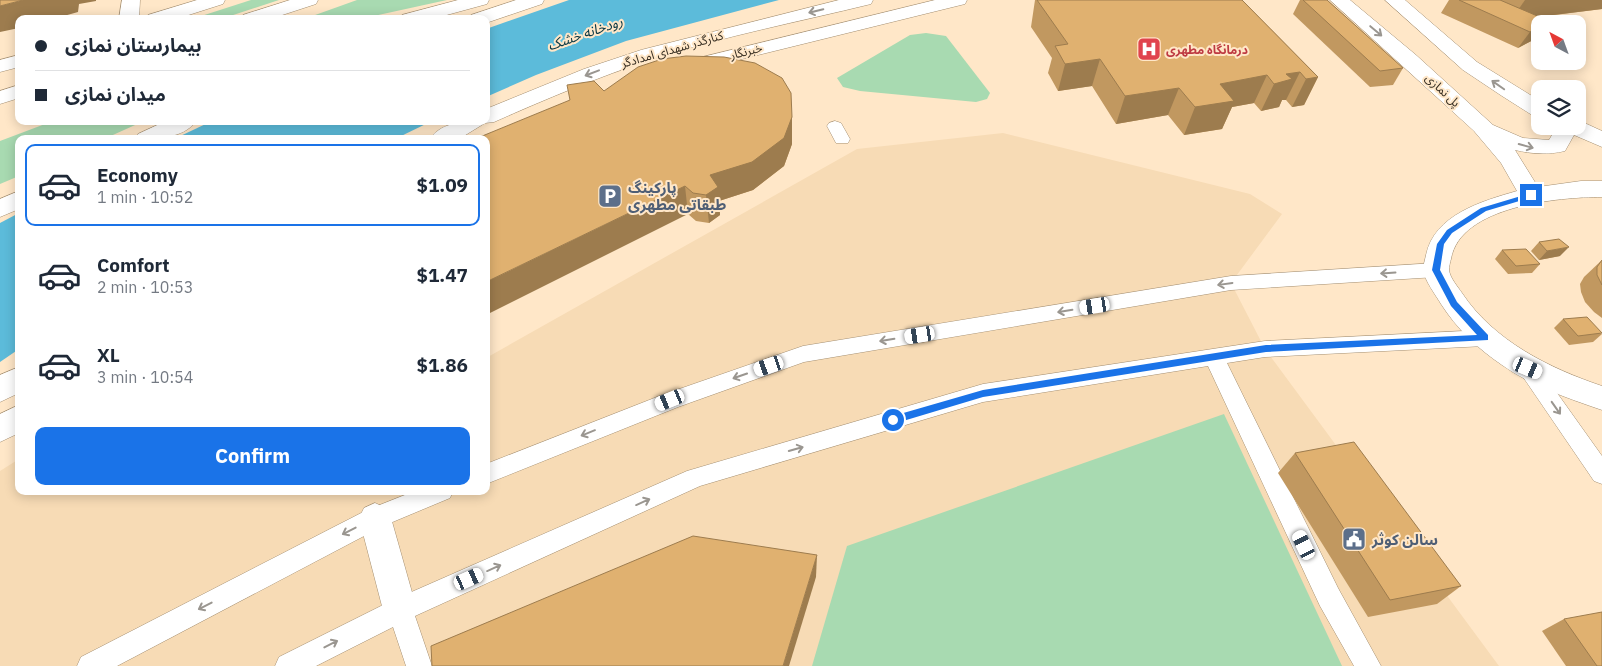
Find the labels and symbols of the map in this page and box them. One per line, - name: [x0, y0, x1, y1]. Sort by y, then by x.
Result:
- one-way arrow: [808, 7, 824, 16]
- water label: رودخانه خشک: [545, 12, 625, 54]
- north arrow: [1531, 15, 1586, 70]
- one-way arrow: [1370, 26, 1383, 37]
- street label: کنارگذر شهدای امدادگر: [618, 27, 726, 71]
- hospital icon: درمانگاه مطهری: [1136, 36, 1162, 62]
- street label: خبرنگار: [727, 40, 764, 63]
- place label: درمانگاه مطهری: [1166, 42, 1248, 57]
- one-way arrow: [585, 69, 600, 78]
- street label: پل نمازی: [1422, 70, 1464, 111]
- one-way arrow: [1491, 80, 1505, 90]
- one-way arrow: [1518, 141, 1534, 151]
- place label: پارکینگ طبقاتی مطهری: [628, 178, 726, 214]
- parking icon: پارکینگ طبقاتی مطهری: [597, 183, 623, 209]
- route end: [1520, 184, 1542, 206]
- one-way arrow: [1380, 269, 1396, 278]
- one-way arrow: [1218, 280, 1234, 290]
- car: [1079, 296, 1110, 316]
- one-way arrow: [1057, 306, 1073, 316]
- car: [904, 325, 935, 345]
- one-way arrow: [880, 335, 896, 345]
- car: [752, 354, 785, 378]
- car: [1511, 355, 1544, 381]
- one-way arrow: [733, 372, 748, 381]
- car: [653, 387, 686, 413]
- one-way arrow: [1551, 401, 1561, 415]
- route start: [882, 409, 904, 431]
- one-way arrow: [581, 429, 596, 438]
- one-way arrow: [787, 443, 803, 453]
- one-way arrow: [635, 496, 650, 506]
- public building icon: سالن کوثر: [1341, 526, 1367, 552]
- one-way arrow: [342, 527, 357, 536]
- car: [1290, 528, 1317, 562]
- place label: سالن کوثر: [1371, 530, 1438, 549]
- one-way arrow: [486, 562, 501, 572]
- car: [452, 566, 485, 592]
- one-way arrow: [198, 602, 213, 611]
- one-way arrow: [323, 639, 338, 648]

